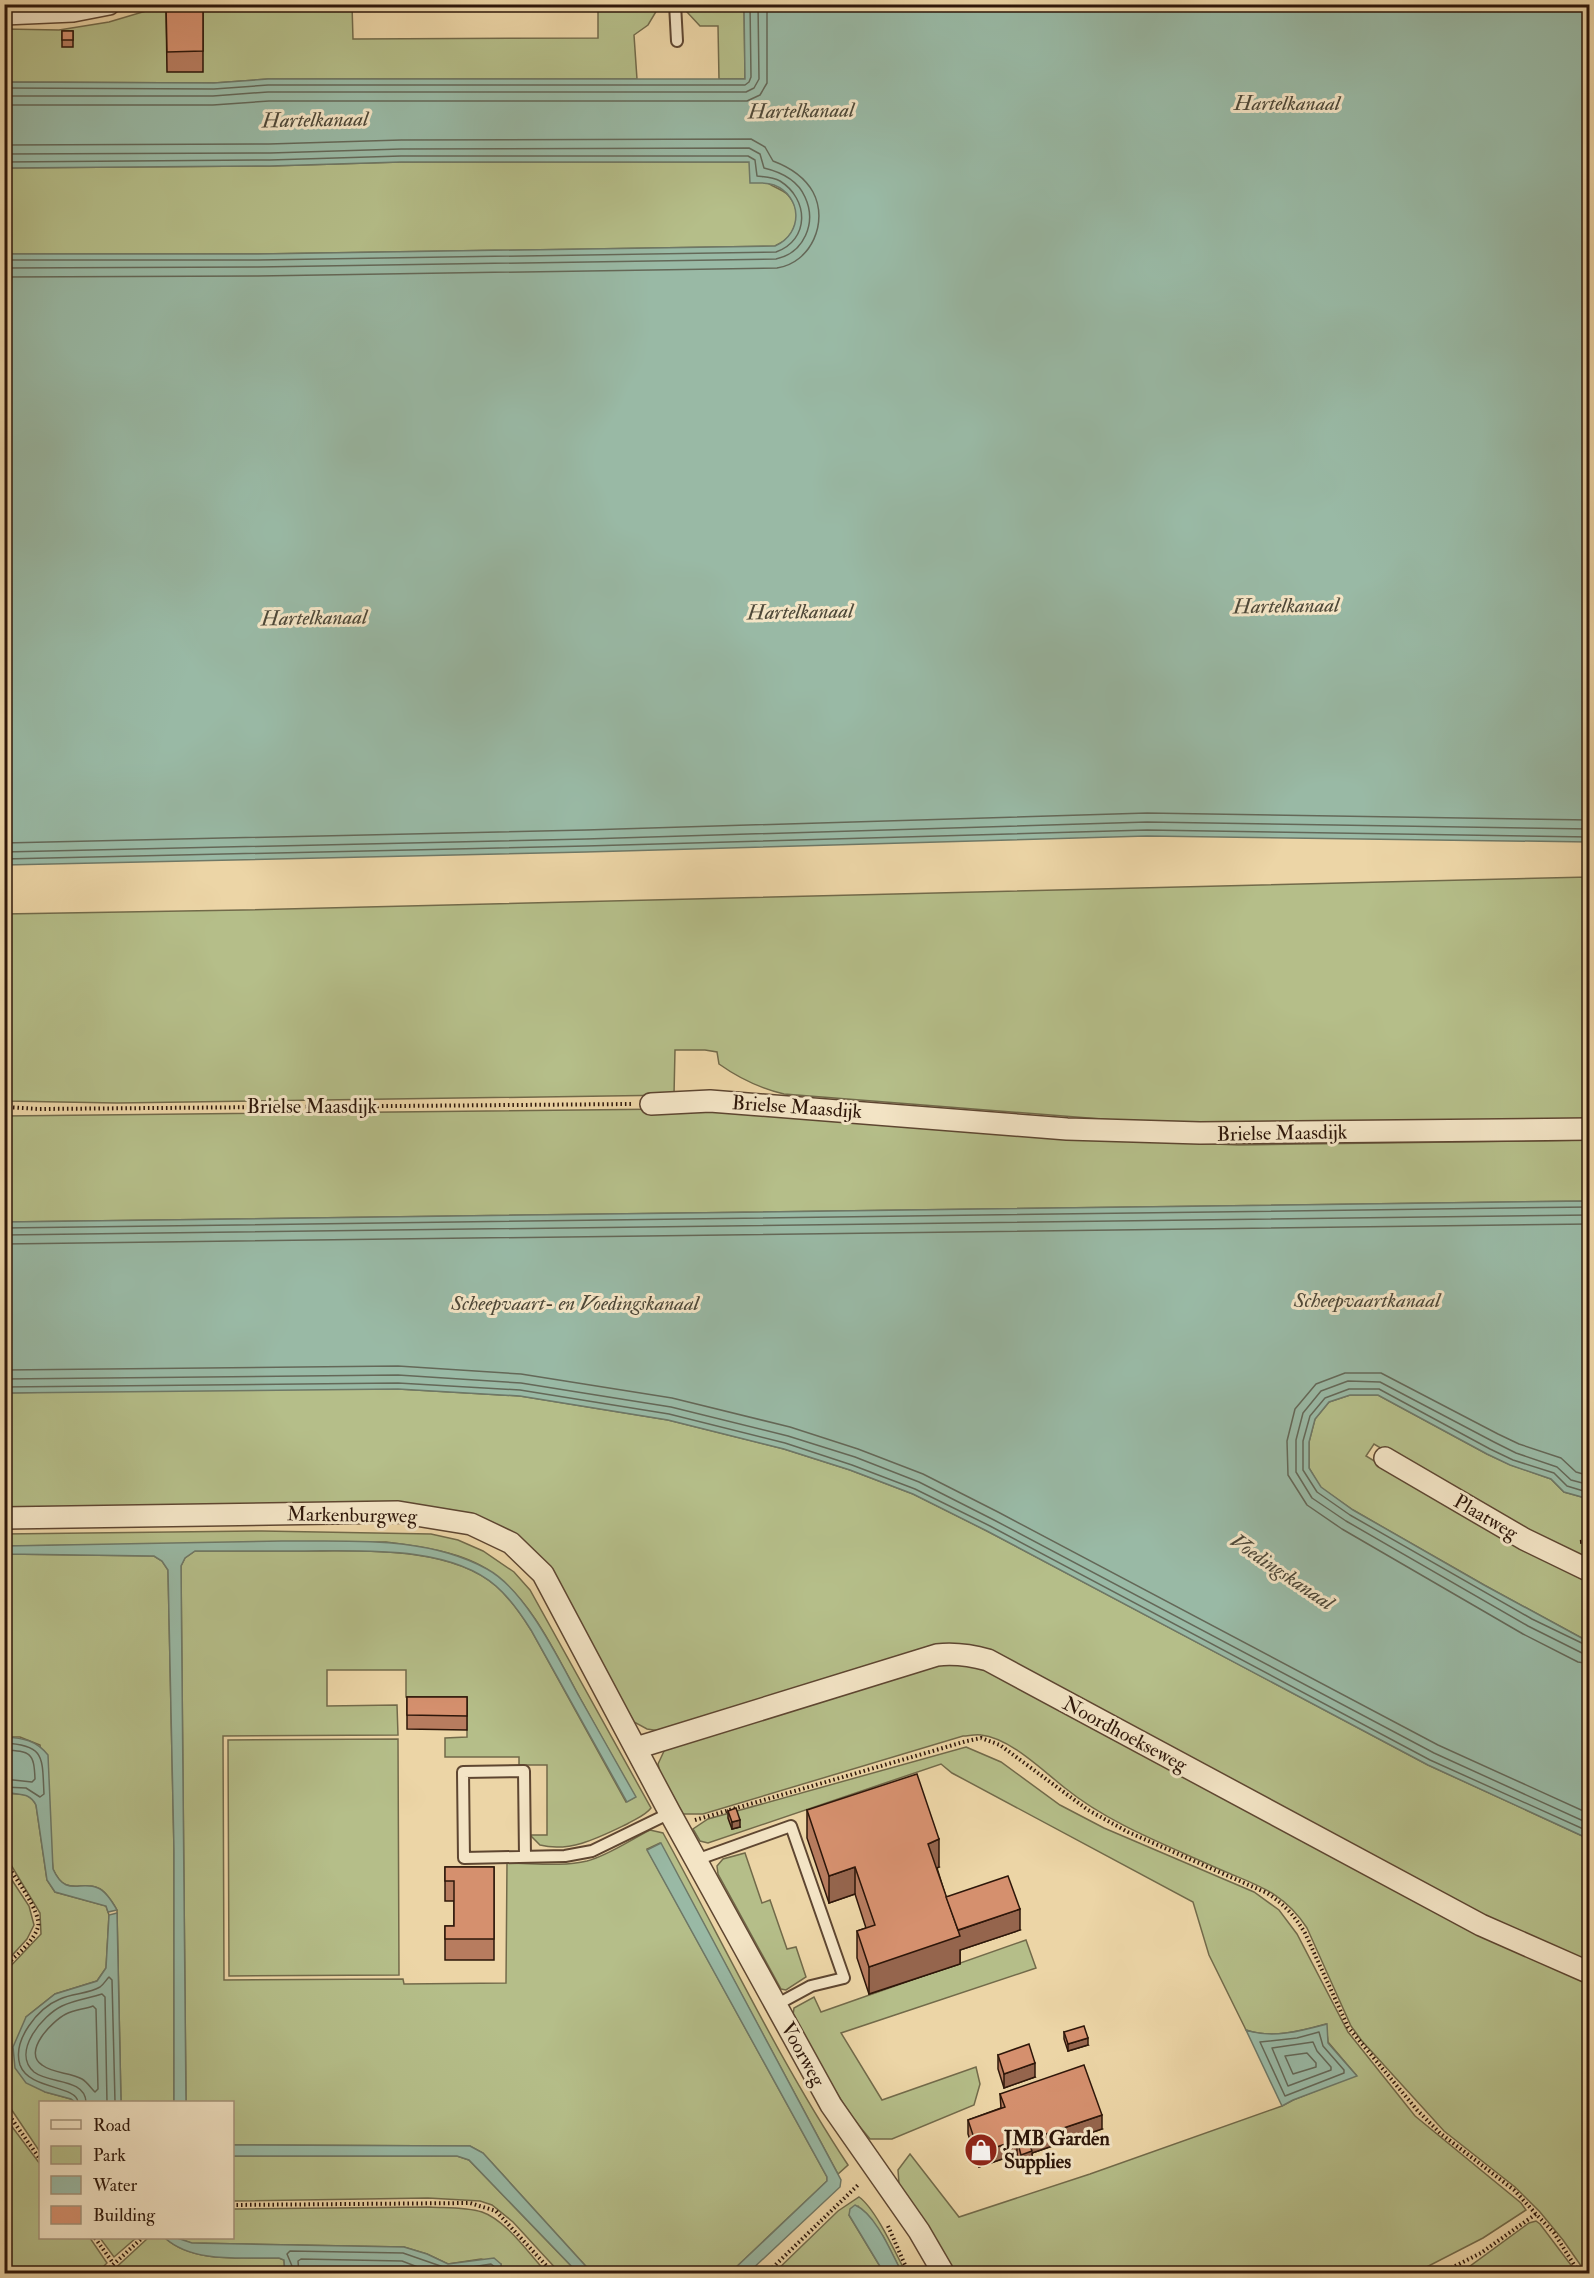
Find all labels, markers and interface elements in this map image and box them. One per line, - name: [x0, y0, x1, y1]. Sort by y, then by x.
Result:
- water label: Hartelkanaal: [1233, 90, 1342, 117]
- water label: Hartelkanaal: [747, 97, 856, 125]
- water label: Hartelkanaal: [261, 106, 370, 134]
- water label: Hartelkanaal: [1232, 592, 1341, 620]
- water label: Hartelkanaal: [746, 598, 855, 626]
- water label: Hartelkanaal: [260, 604, 369, 632]
- street label: Brielse Maasdijk: [731, 1090, 863, 1124]
- street label: Brielse Maasdijk: [247, 1094, 378, 1119]
- street label: Brielse Maasdijk: [1217, 1119, 1348, 1147]
- water label: Scheepvaartkanaal: [1293, 1287, 1442, 1314]
- water label: Scheepvaart- en Voedingskanaal: [450, 1290, 701, 1317]
- street label: Plaatweg: [1449, 1489, 1524, 1546]
- street label: Markenburgweg: [287, 1501, 419, 1529]
- water label: Voedingskanaal: [1225, 1528, 1341, 1618]
- street label: Noordhoekseweg: [1058, 1691, 1193, 1778]
- street label: Voorweg: [775, 2018, 831, 2092]
- legend: [39, 2101, 234, 2239]
- text: Road: [93, 2114, 131, 2137]
- place label: JMB Garden Supplies: [1003, 2126, 1110, 2175]
- shop icon: JMB Garden Supplies: [963, 2132, 999, 2168]
- text: Park: [93, 2144, 126, 2167]
- text: Water: [92, 2174, 137, 2197]
- text: Building: [93, 2204, 156, 2227]

